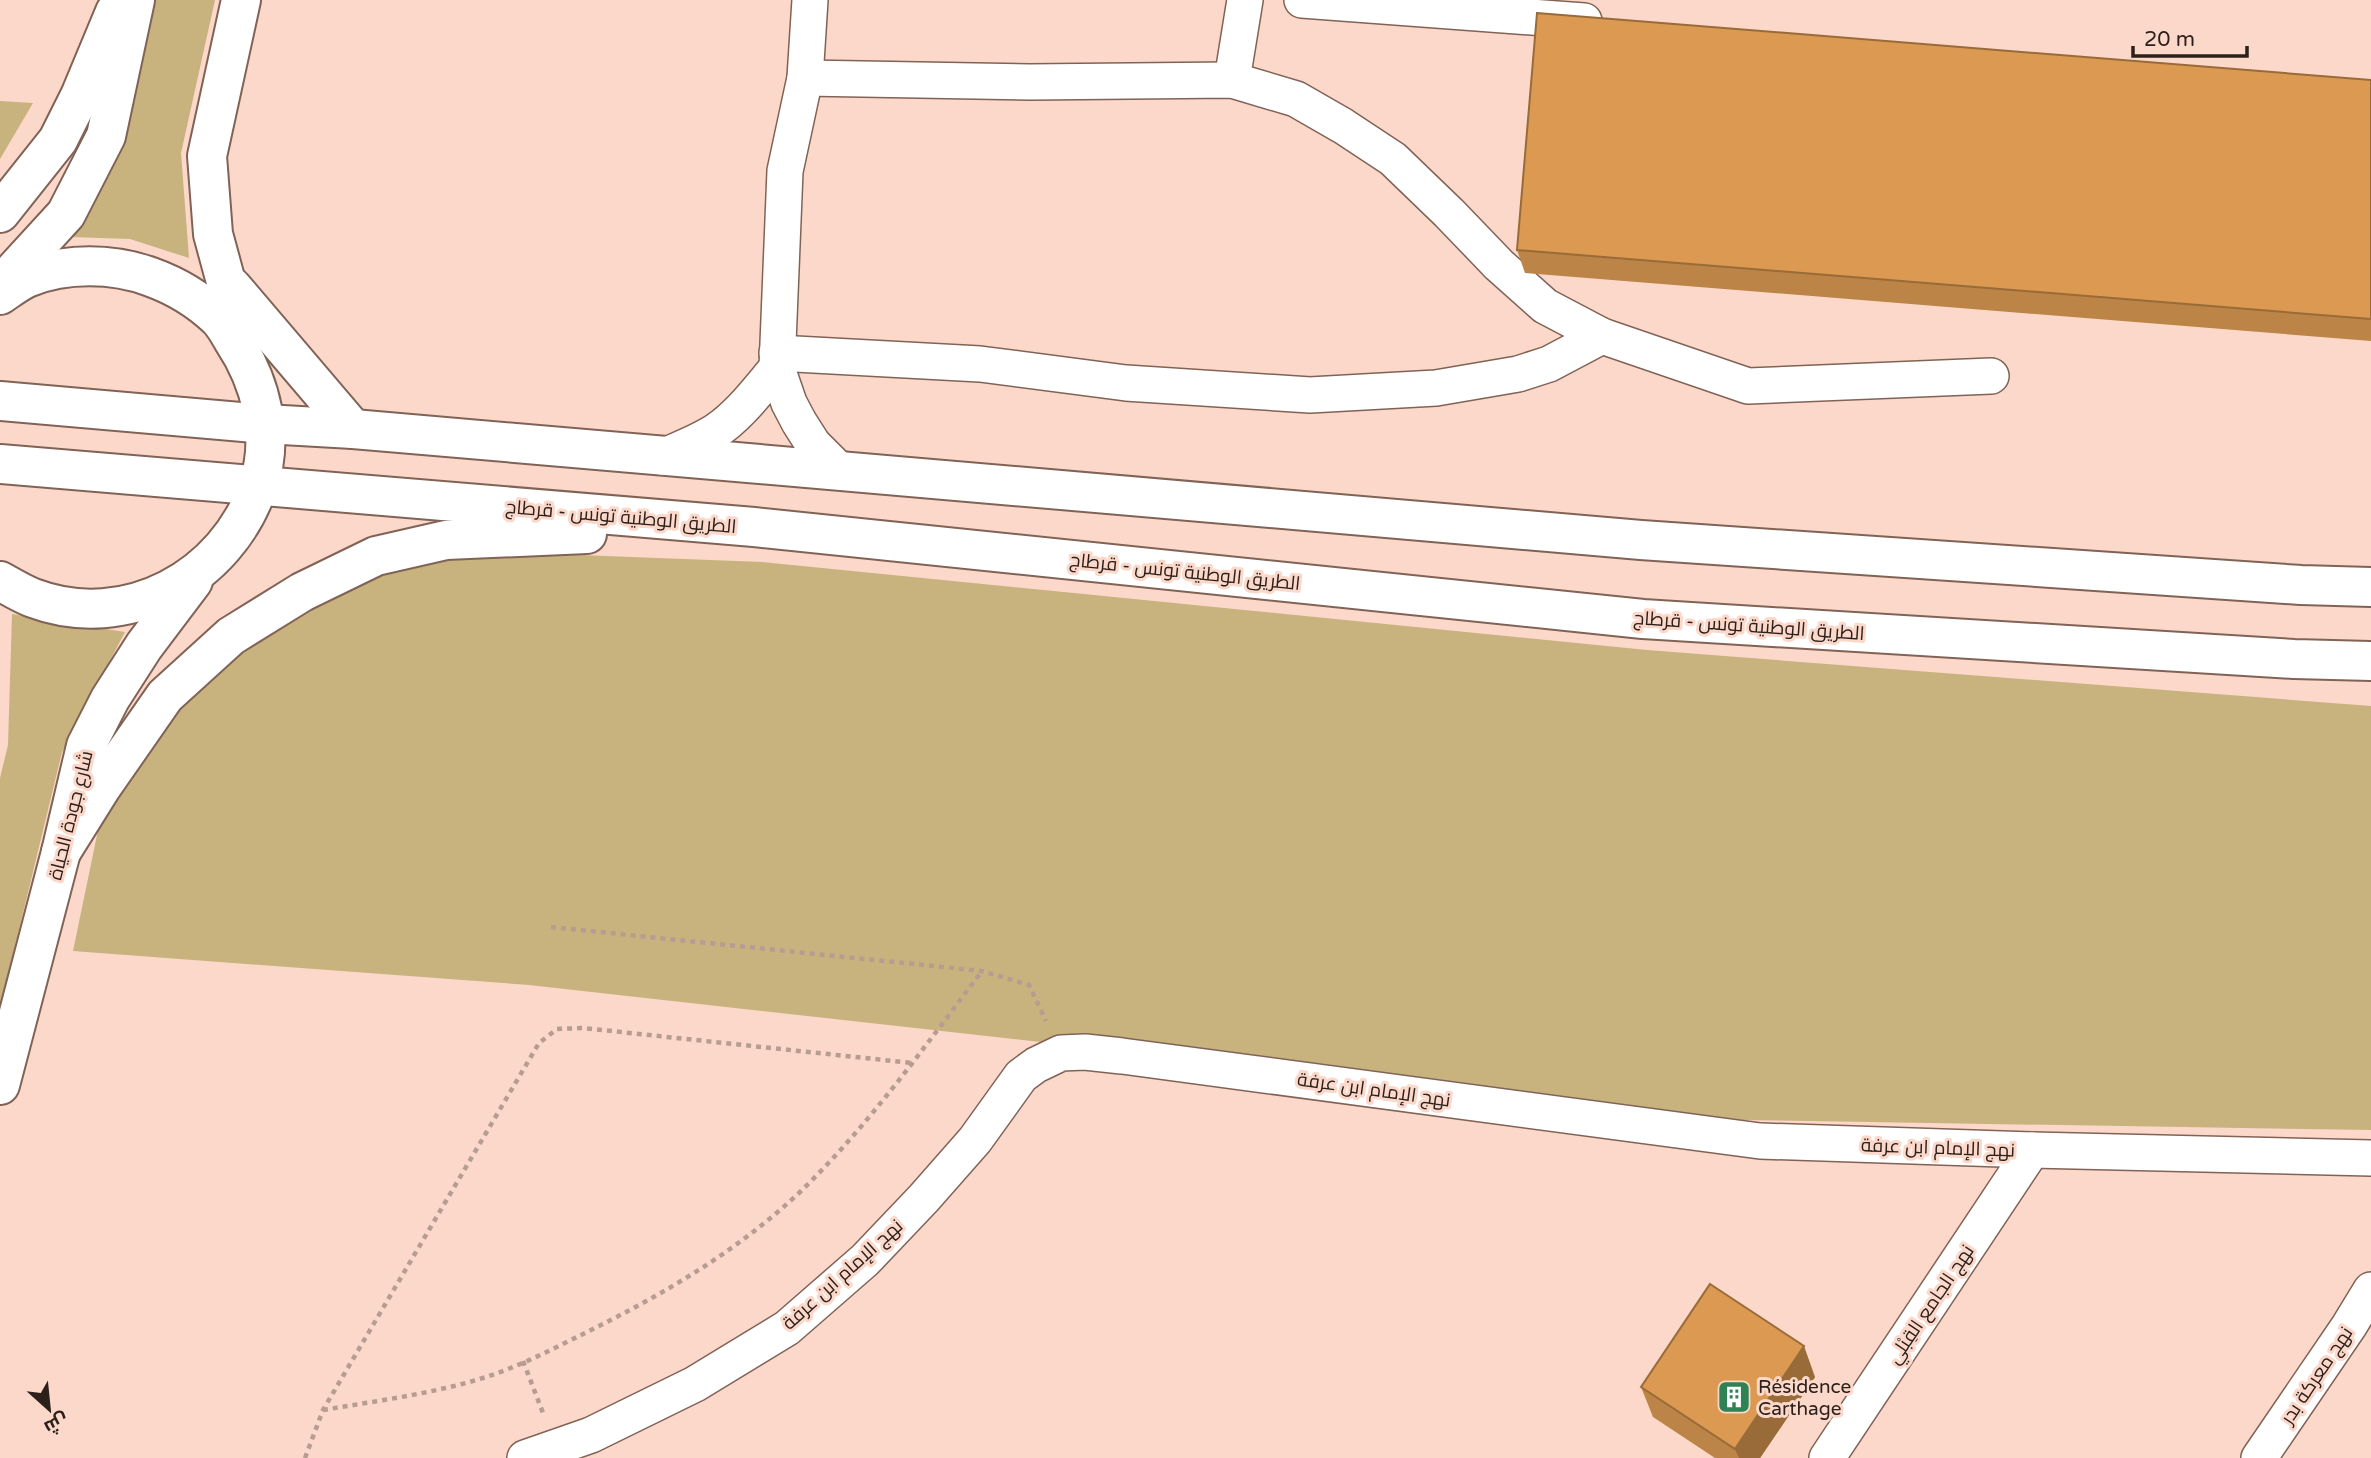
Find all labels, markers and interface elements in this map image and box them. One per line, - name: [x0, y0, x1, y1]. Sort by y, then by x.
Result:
- scale bar: [2133, 14, 2247, 58]
- text: 20 m: [2144, 27, 2195, 52]
- street label: الطريق الوطنية تونس - قرطاج: [504, 496, 737, 540]
- street label: الطريق الوطنية تونس - قرطاج: [1068, 549, 1301, 597]
- street label: الطريق الوطنية تونس - قرطاج: [1632, 607, 1865, 647]
- street label: شارع جودة الحياة: [44, 748, 100, 883]
- street label: نهج الإمام ابن عرفة: [1296, 1068, 1452, 1114]
- street label: نهج الإمام ابن عرفة: [1860, 1134, 2015, 1164]
- street label: نهج الإمام ابن عرفة: [778, 1215, 909, 1336]
- street label: نهج الجامع القِبْلي: [1883, 1241, 1981, 1370]
- street label: نهج معركة بدر: [2276, 1323, 2359, 1430]
- north arrow: [14, 1374, 84, 1444]
- place label: Résidence Carthage: [1758, 1376, 1851, 1420]
- building icon: Résidence Carthage: [1715, 1378, 1753, 1416]
- text: ش: [40, 1408, 72, 1439]

